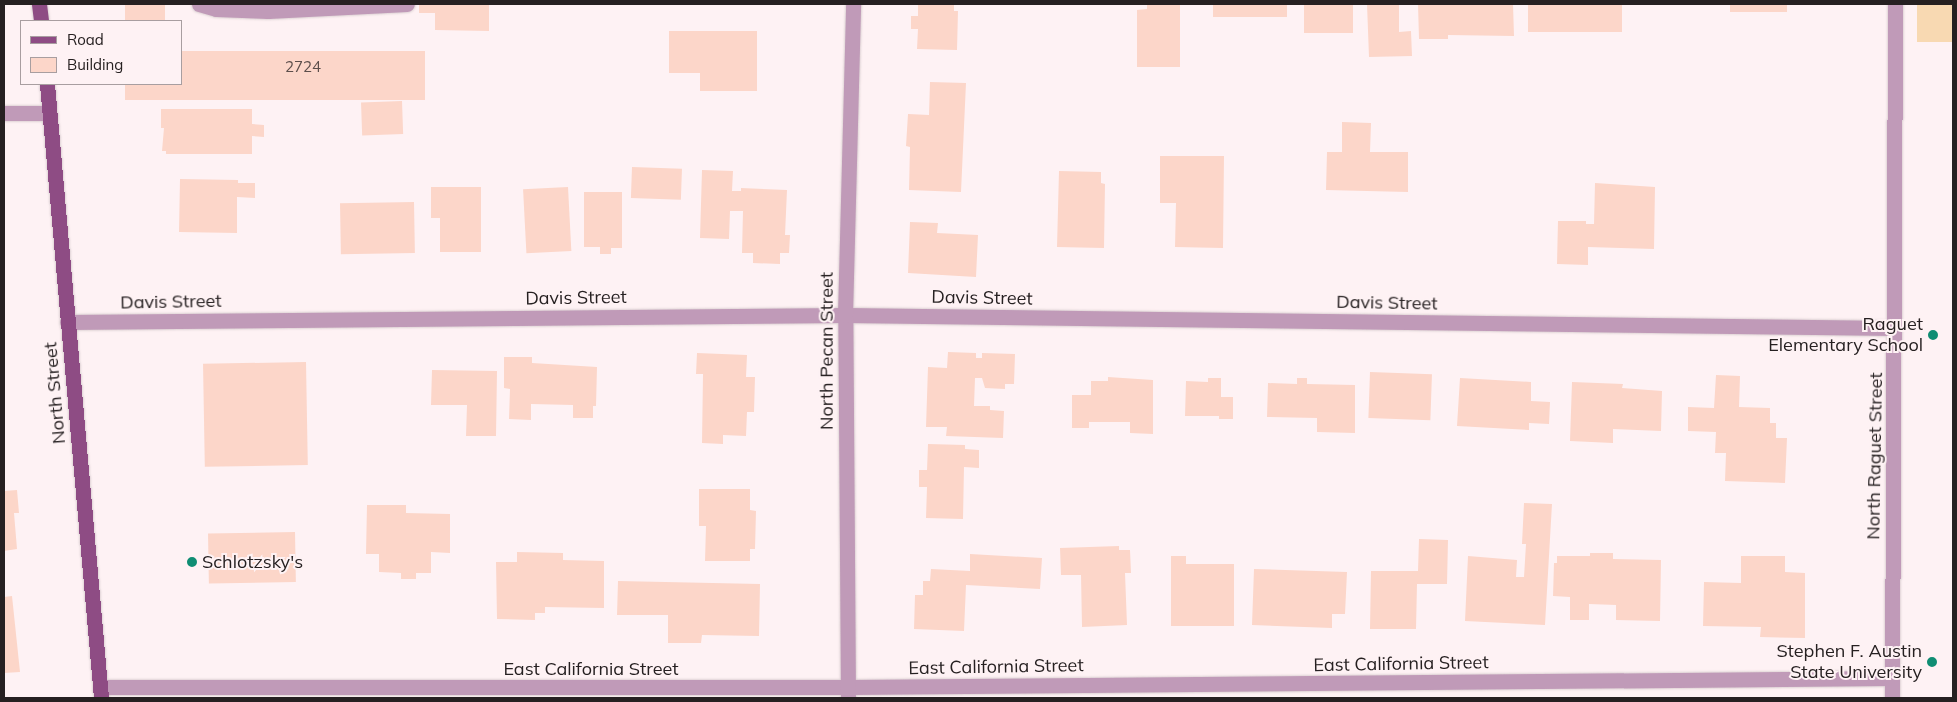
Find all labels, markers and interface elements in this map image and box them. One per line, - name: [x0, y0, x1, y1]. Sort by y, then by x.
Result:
- legend: [20, 20, 182, 85]
- text: Road: [67, 30, 104, 49]
- text: Building: [67, 55, 123, 74]
- house number: 2724: [285, 58, 321, 76]
- street label: North Pecan Street: [816, 272, 838, 430]
- street label: Davis Street: [525, 286, 627, 310]
- street label: Davis Street: [931, 286, 1033, 310]
- street label: Davis Street: [120, 290, 222, 314]
- street label: Davis Street: [1336, 291, 1438, 315]
- place label: Raguet Elementary School: [1768, 314, 1923, 356]
- marker: Raguet Elementary School: [1927, 329, 1939, 341]
- street label: North Street: [40, 341, 70, 445]
- street label: North Raguet Street: [1863, 372, 1887, 540]
- place label: Schlotzsky's: [202, 551, 303, 573]
- marker: Schlotzsky's: [186, 556, 198, 568]
- place label: Stephen F. Austin State University: [1776, 641, 1922, 684]
- street label: East California Street: [1313, 652, 1489, 676]
- street label: East California Street: [908, 655, 1084, 679]
- marker: Stephen F. Austin State University: [1926, 656, 1938, 668]
- street label: East California Street: [503, 658, 679, 680]

